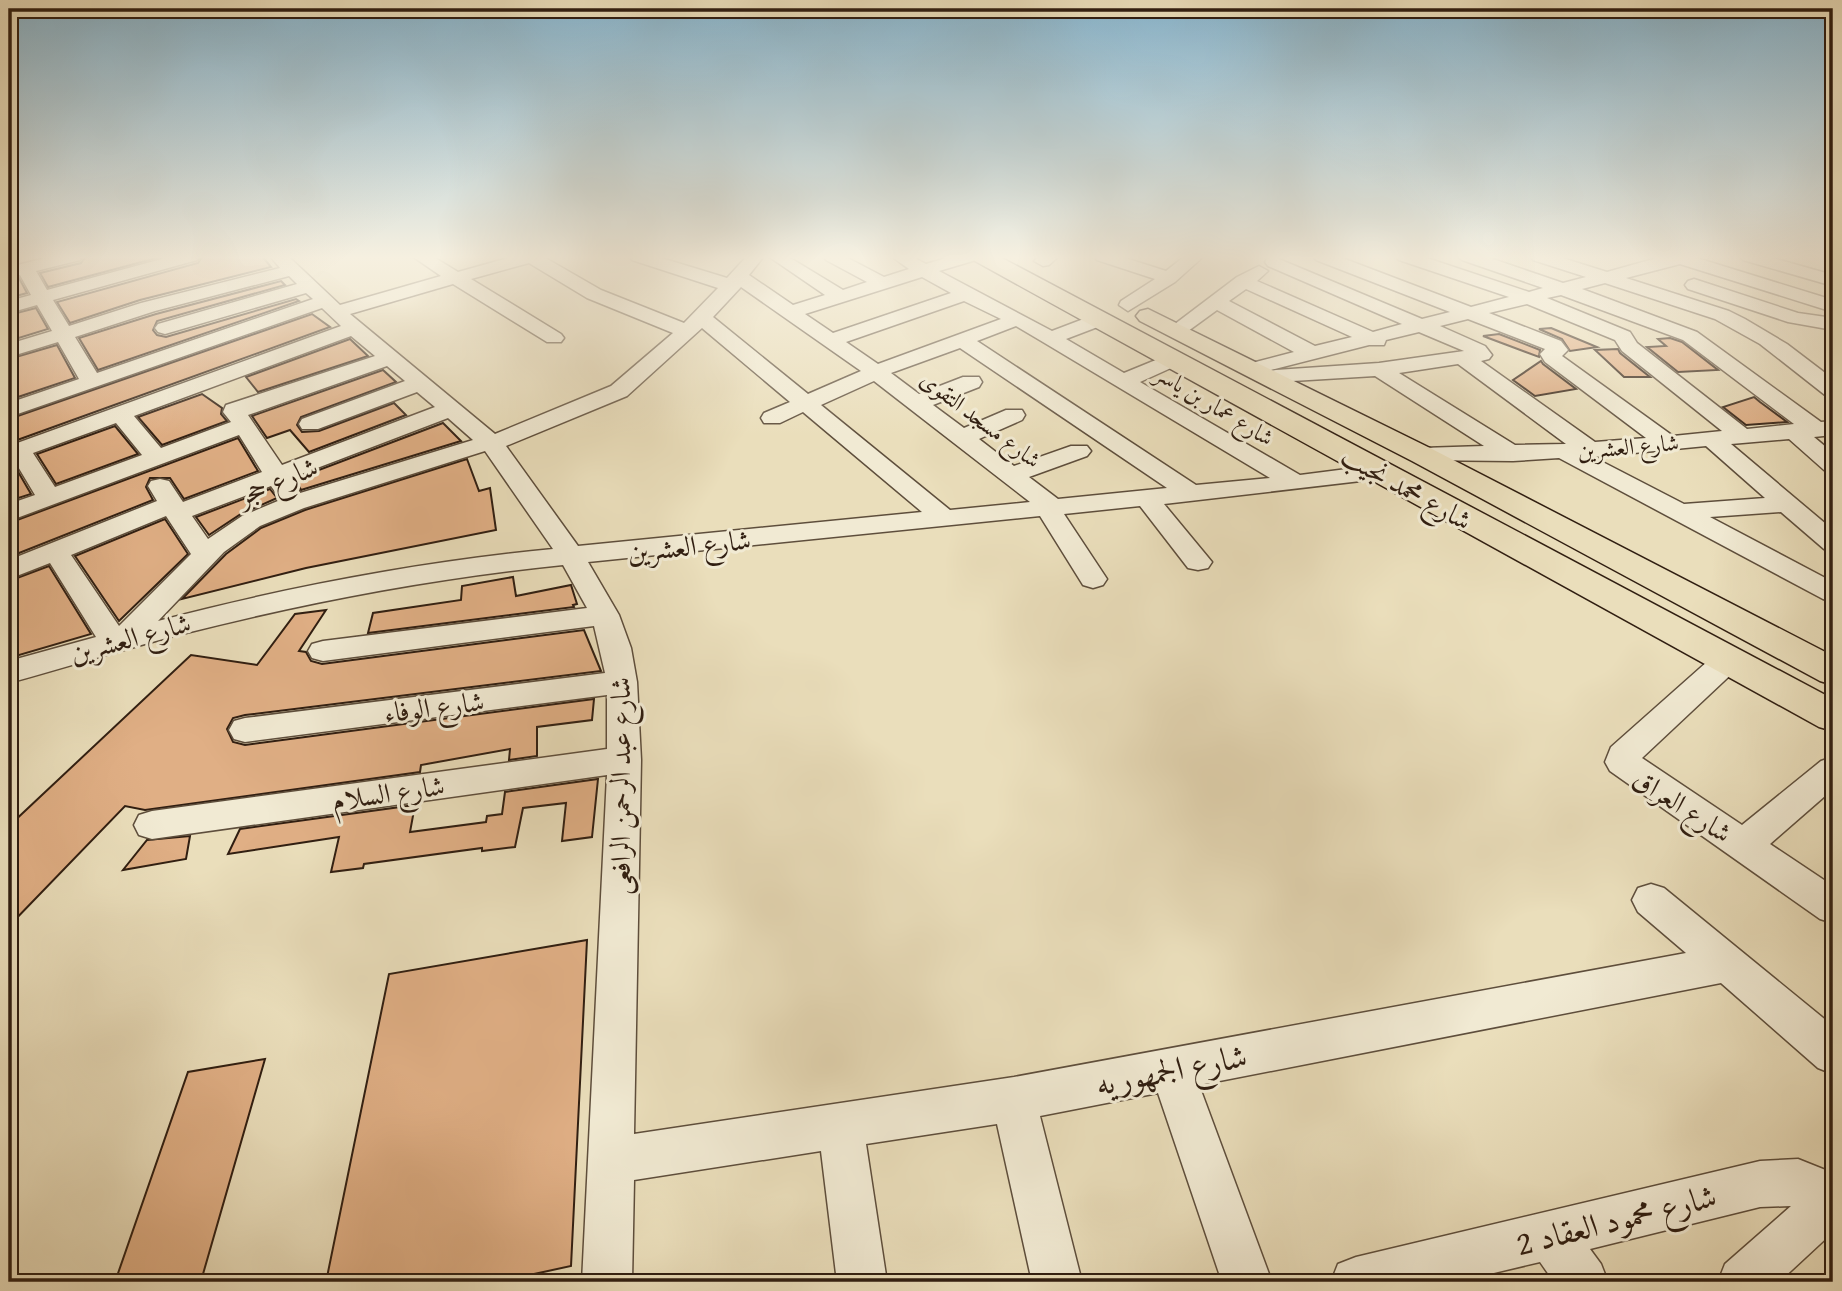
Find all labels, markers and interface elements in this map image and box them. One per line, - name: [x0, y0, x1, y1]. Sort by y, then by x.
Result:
- street label: شارع عمار بن ياسر: [1146, 356, 1281, 457]
- street label: شارع مسجد التقوى: [911, 362, 1048, 479]
- street label: شارع العشرين: [1576, 425, 1681, 471]
- street label: شارع محمد نجيب: [1332, 434, 1480, 543]
- street label: شارع حجر: [228, 445, 325, 520]
- street label: شارع العشرين: [625, 518, 753, 576]
- street label: شارع العشرين: [65, 601, 196, 677]
- street label: شارع عبد الرحمن الرافعى: [599, 677, 644, 895]
- street label: شارع الوفاء: [381, 680, 487, 736]
- street label: شارع العراق: [1623, 758, 1741, 856]
- street label: شارع السلام: [329, 764, 448, 825]
- street label: شارع الجمهوريه: [1091, 1031, 1252, 1112]
- street label: شارع محمود العقاد 2: [1511, 1171, 1723, 1272]

